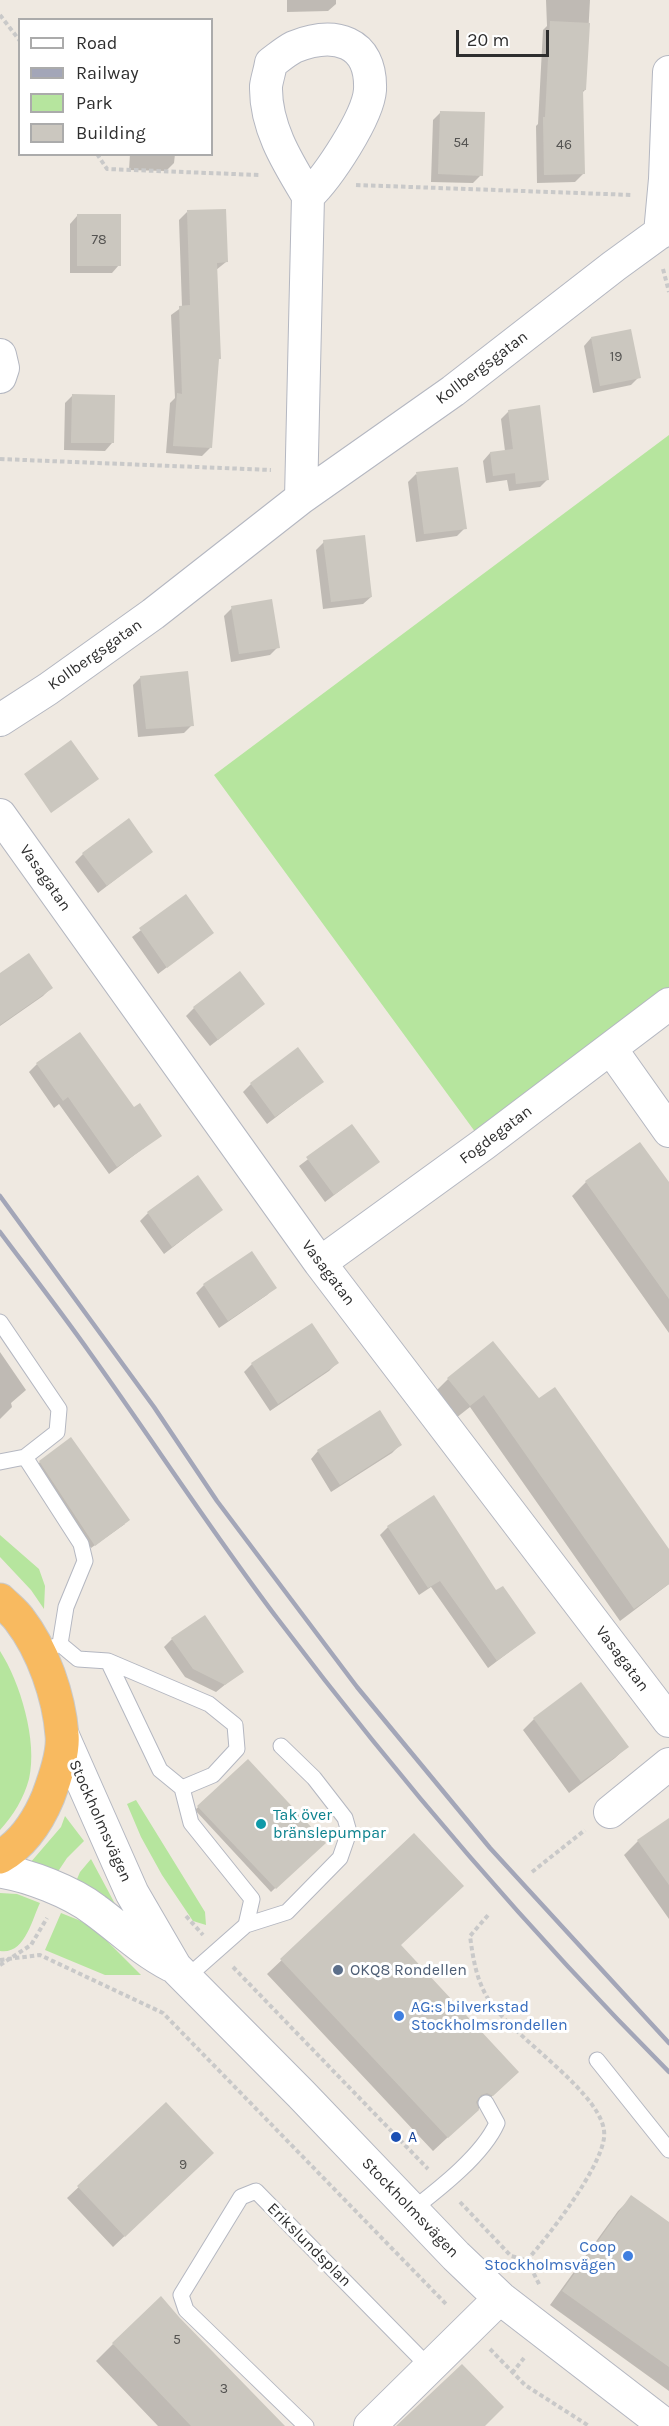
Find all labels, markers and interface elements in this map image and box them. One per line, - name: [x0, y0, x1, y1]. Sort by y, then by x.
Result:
- legend: [18, 18, 213, 156]
- scale bar: [459, 18, 552, 56]
- text: 20 m: [467, 29, 509, 51]
- text: Road: [76, 32, 117, 54]
- text: Railway: [76, 62, 139, 84]
- text: Park: [76, 92, 113, 114]
- text: Building: [76, 122, 146, 144]
- house number: 54: [453, 135, 469, 151]
- house number: 46: [556, 137, 572, 153]
- house number: 78: [91, 232, 107, 248]
- street label: Kollbergsgatan: [432, 327, 532, 409]
- house number: 19: [610, 349, 622, 365]
- street label: Kollbergsgatan: [44, 615, 146, 695]
- street label: Vasagatan: [15, 841, 75, 915]
- street label: Fogdegatan: [456, 1102, 536, 1168]
- street label: Vasagatan: [297, 1237, 359, 1309]
- street label: Vasagatan: [591, 1623, 653, 1695]
- street label: Stockholmsvägen: [64, 1757, 136, 1885]
- place label: Tak över bränslepumpar: [273, 1805, 386, 1843]
- marker: Tak över bränslepumpar: [254, 1817, 268, 1831]
- place label: OKQ8 Rondellen: [350, 1960, 467, 1980]
- marker: OKQ8 Rondellen: [331, 1963, 345, 1977]
- place label: AG:s bilverkstad Stockholmsrondellen: [411, 1997, 568, 2035]
- marker: AG:s bilverkstad Stockholmsrondellen: [392, 2009, 406, 2023]
- place label: A: [408, 2127, 417, 2147]
- marker: A: [389, 2130, 403, 2144]
- street label: Stockholmsvägen: [357, 2154, 463, 2262]
- house number: 9: [179, 2157, 187, 2173]
- street label: Erikslundsplan: [263, 2199, 355, 2291]
- place label: Coop Stockholmsvägen: [484, 2237, 616, 2275]
- marker: Coop Stockholmsvägen: [621, 2249, 635, 2263]
- house number: 5: [173, 2332, 181, 2348]
- house number: 3: [220, 2381, 228, 2397]

